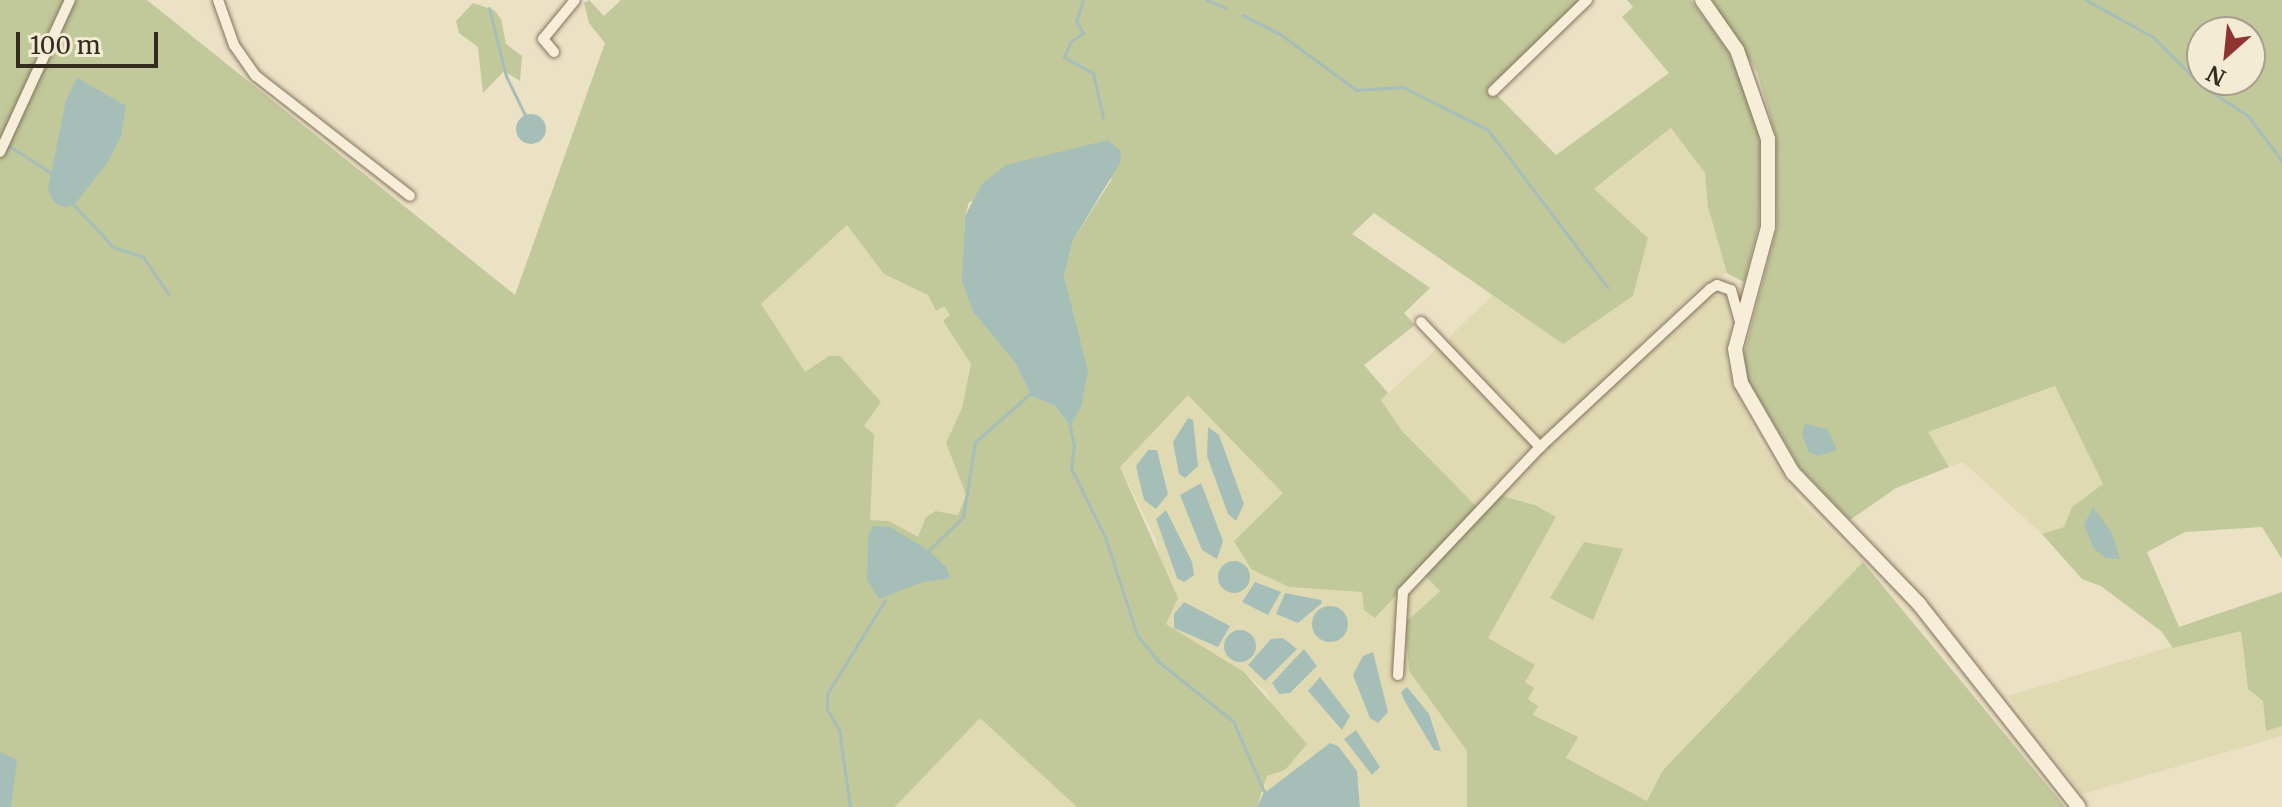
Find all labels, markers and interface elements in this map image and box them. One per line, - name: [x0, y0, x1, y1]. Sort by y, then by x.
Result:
- scale bar: [20, 16, 162, 66]
- north arrow: [2186, 16, 2266, 96]
- text: 100 m: [30, 30, 100, 61]
- text: N: [2202, 59, 2230, 92]

